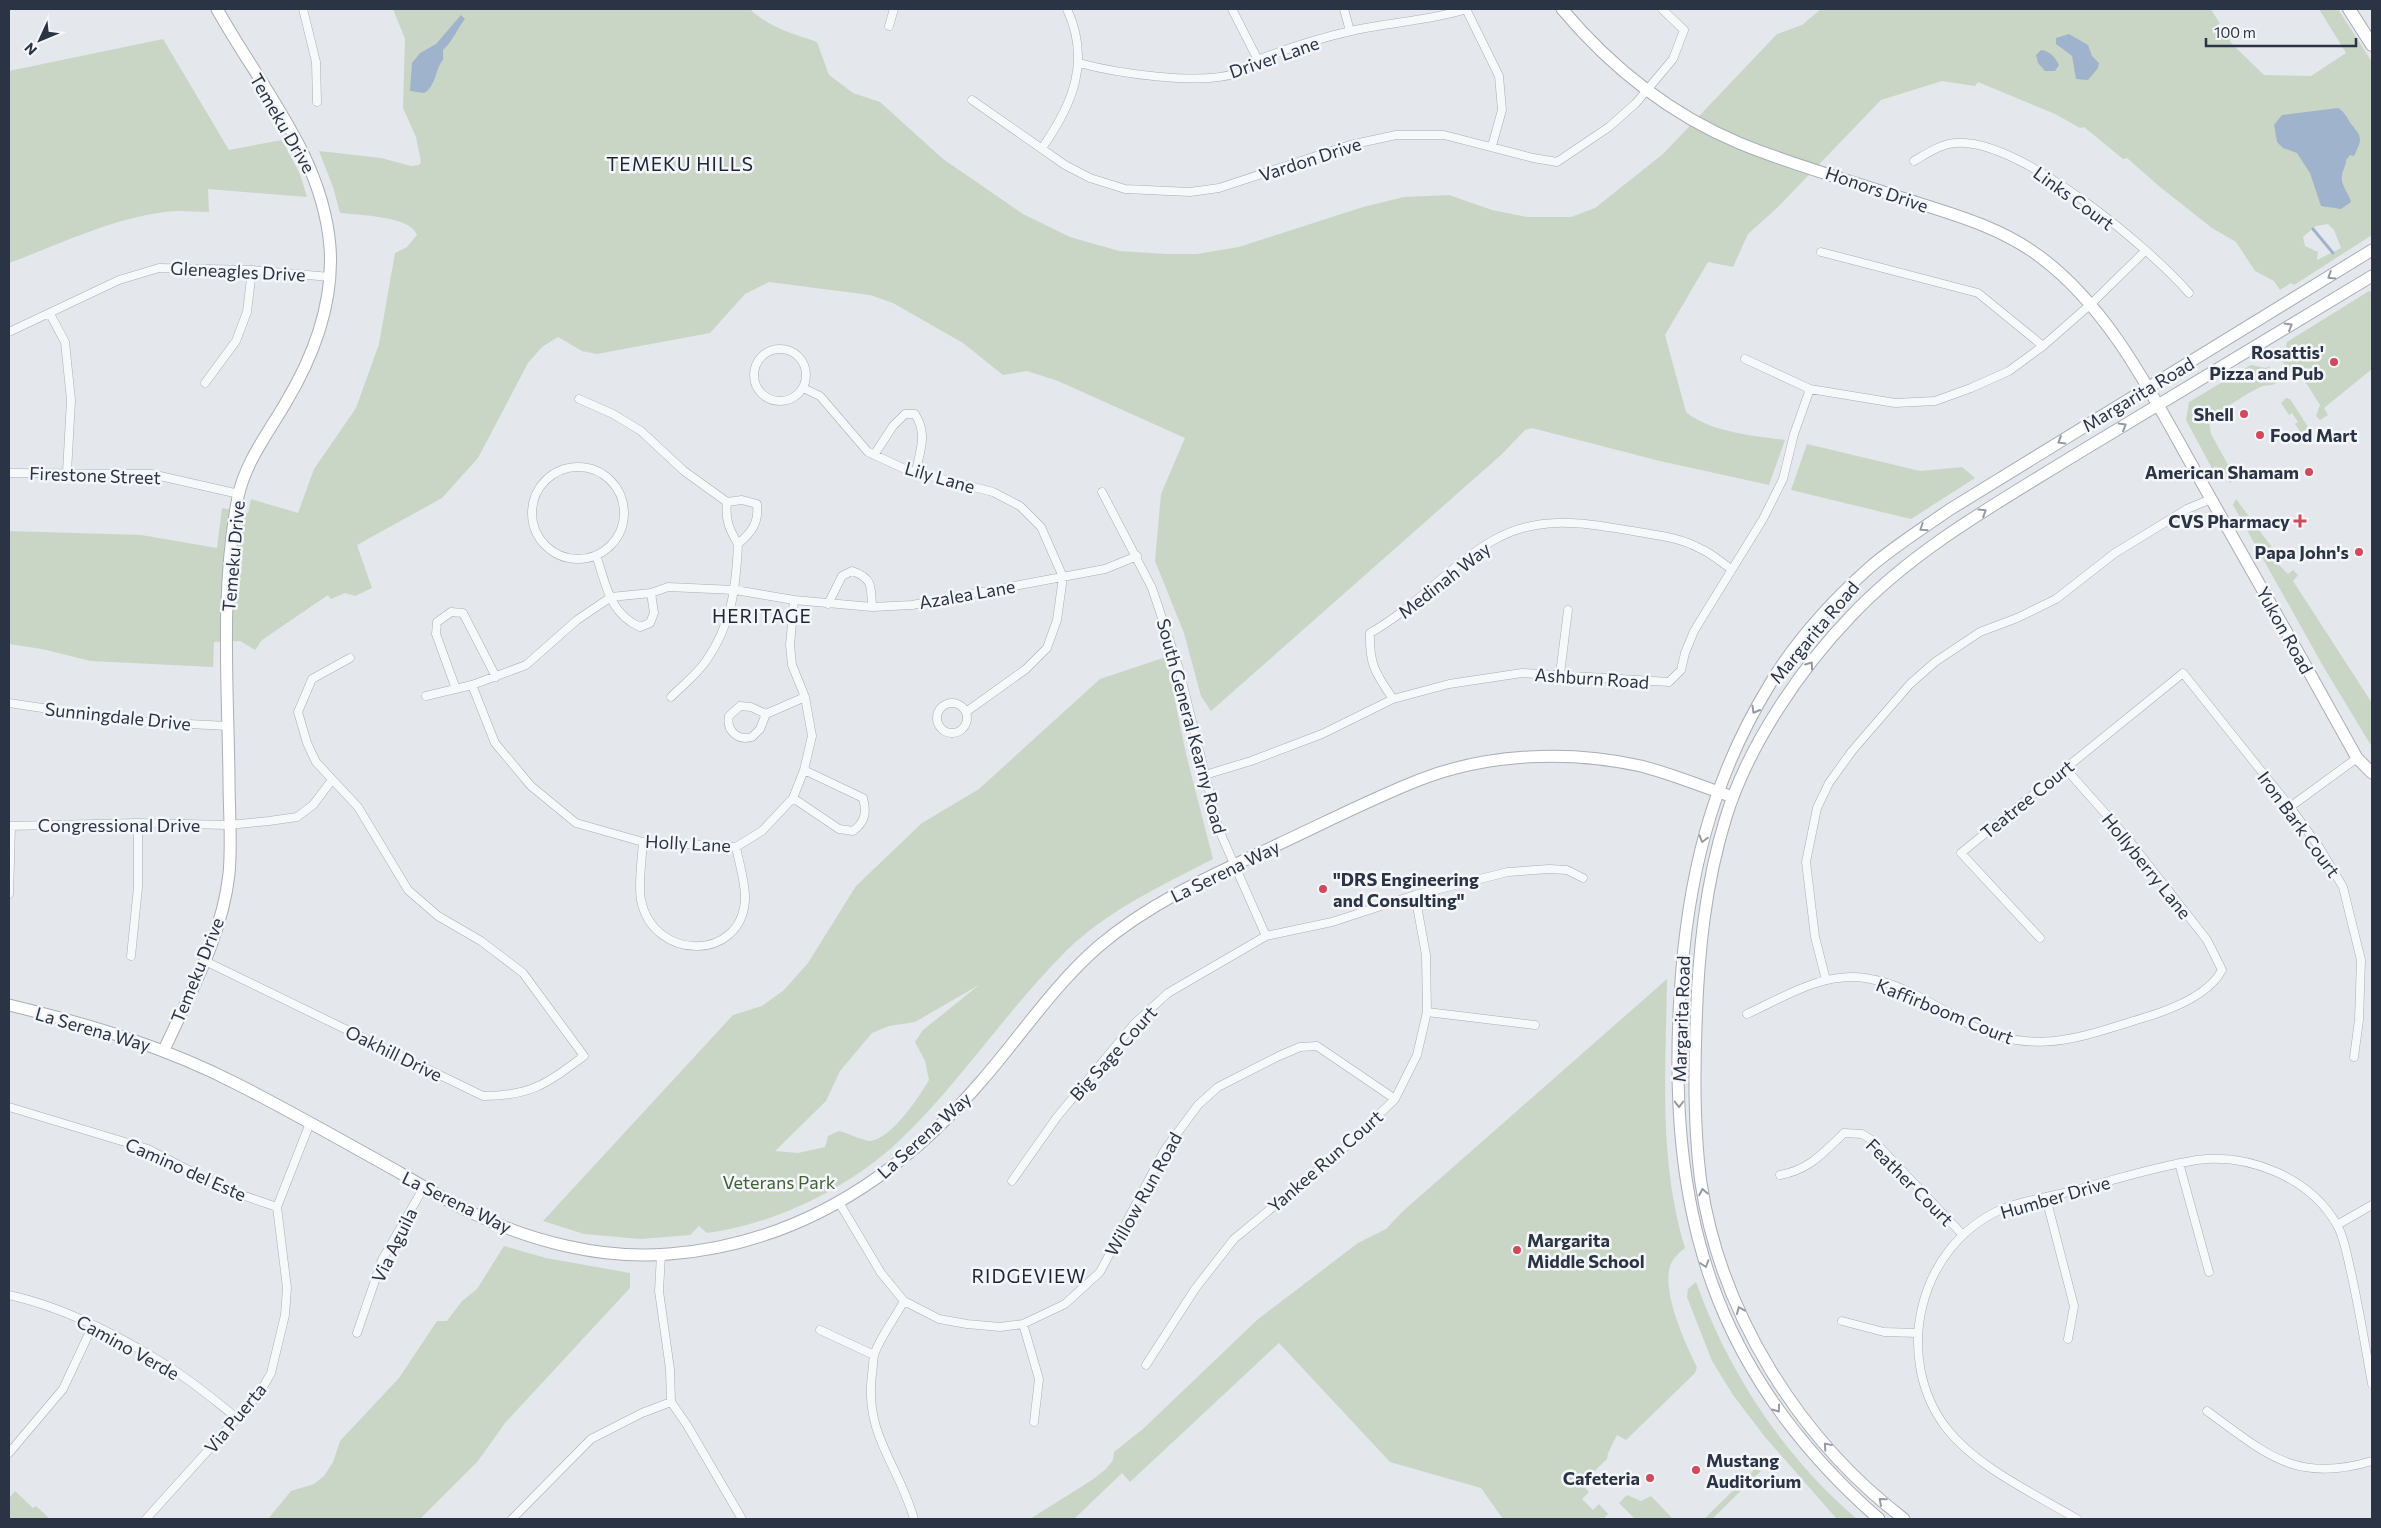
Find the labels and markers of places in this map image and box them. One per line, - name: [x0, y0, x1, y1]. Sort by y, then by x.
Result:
- place label: Rosattis' Pizza and Pub: [2209, 341, 2324, 384]
- marker: Rosattis' Pizza and Pub: [2328, 356, 2340, 368]
- place label: Shell: [2193, 403, 2234, 425]
- marker: Shell: [2238, 408, 2250, 420]
- place label: Food Mart: [2270, 424, 2358, 446]
- marker: Food Mart: [2254, 429, 2266, 441]
- place label: American Shamam: [2145, 461, 2299, 483]
- marker: American Shamam: [2303, 466, 2315, 478]
- place label: CVS Pharmacy: [2168, 510, 2290, 532]
- marker: CVS Pharmacy: [2294, 515, 2306, 527]
- place label: Papa John's: [2254, 541, 2349, 563]
- marker: Papa John's: [2353, 546, 2365, 558]
- place label: "DRS Engineering and Consulting": [1333, 868, 1479, 911]
- marker: "DRS Engineering and Consulting": [1317, 883, 1329, 895]
- place label: Margarita Middle School: [1527, 1229, 1645, 1272]
- marker: Margarita Middle School: [1511, 1244, 1523, 1256]
- place label: Mustang Auditorium: [1706, 1449, 1801, 1492]
- marker: Mustang Auditorium: [1690, 1464, 1702, 1476]
- place label: Cafeteria: [1563, 1467, 1640, 1489]
- marker: Cafeteria: [1644, 1472, 1656, 1484]

